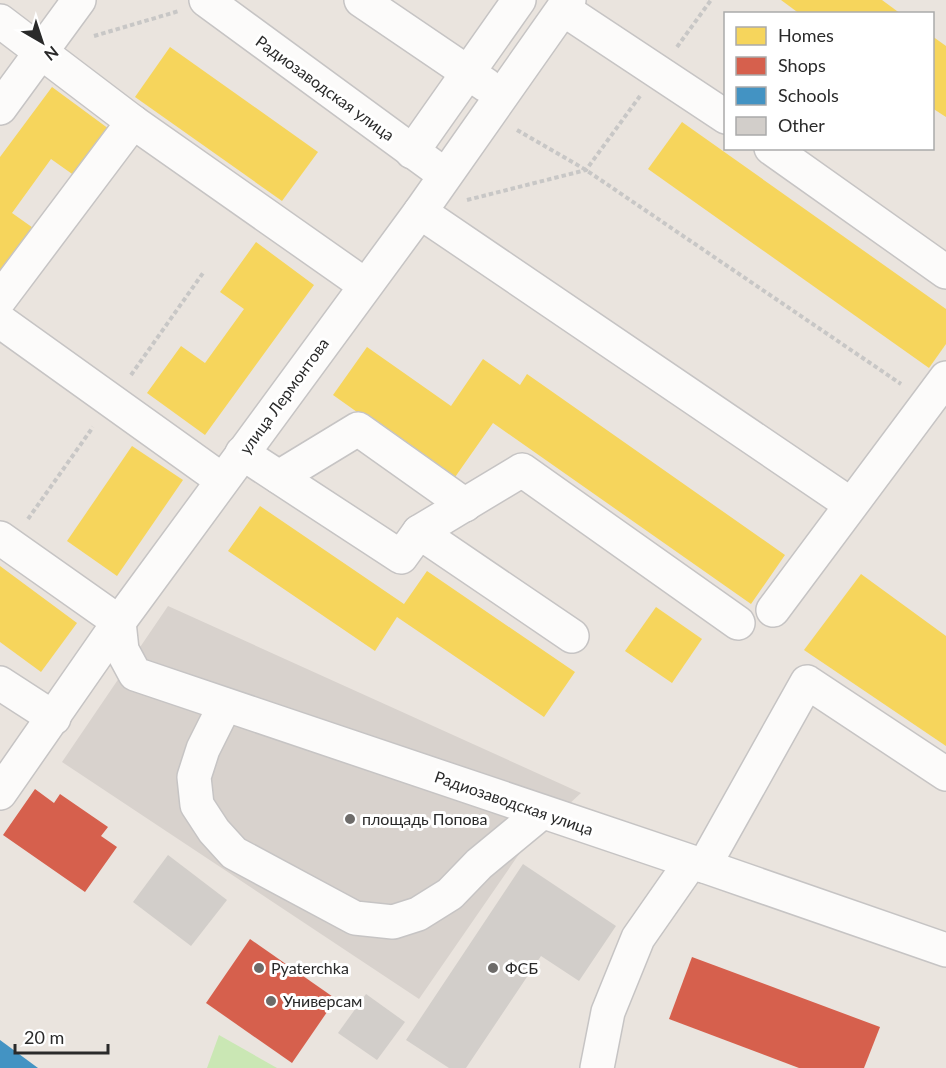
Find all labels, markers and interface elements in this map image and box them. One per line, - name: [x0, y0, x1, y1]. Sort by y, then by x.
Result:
- north arrow: [12, 12, 72, 72]
- legend: [724, 12, 934, 150]
- text: Homes: [778, 24, 834, 46]
- street label: Радиозаводская улица: [252, 31, 398, 144]
- text: N: [41, 43, 63, 65]
- text: Shops: [778, 54, 826, 76]
- text: Schools: [778, 84, 839, 106]
- text: Other: [778, 114, 825, 136]
- street label: улица Лермонтова: [235, 334, 332, 457]
- street label: Радиозаводская улица: [432, 766, 596, 839]
- place label: площадь Попова: [362, 809, 487, 828]
- marker: площадь Попова: [343, 812, 357, 826]
- place label: Pyaterchka: [271, 958, 349, 977]
- place label: ФСБ: [505, 958, 538, 977]
- marker: Pyaterchka: [252, 961, 266, 975]
- marker: ФСБ: [486, 961, 500, 975]
- place label: Универсам: [283, 991, 362, 1010]
- marker: Универсам: [264, 994, 278, 1008]
- scale bar: [15, 1017, 108, 1055]
- text: 20 m: [24, 1026, 64, 1048]

